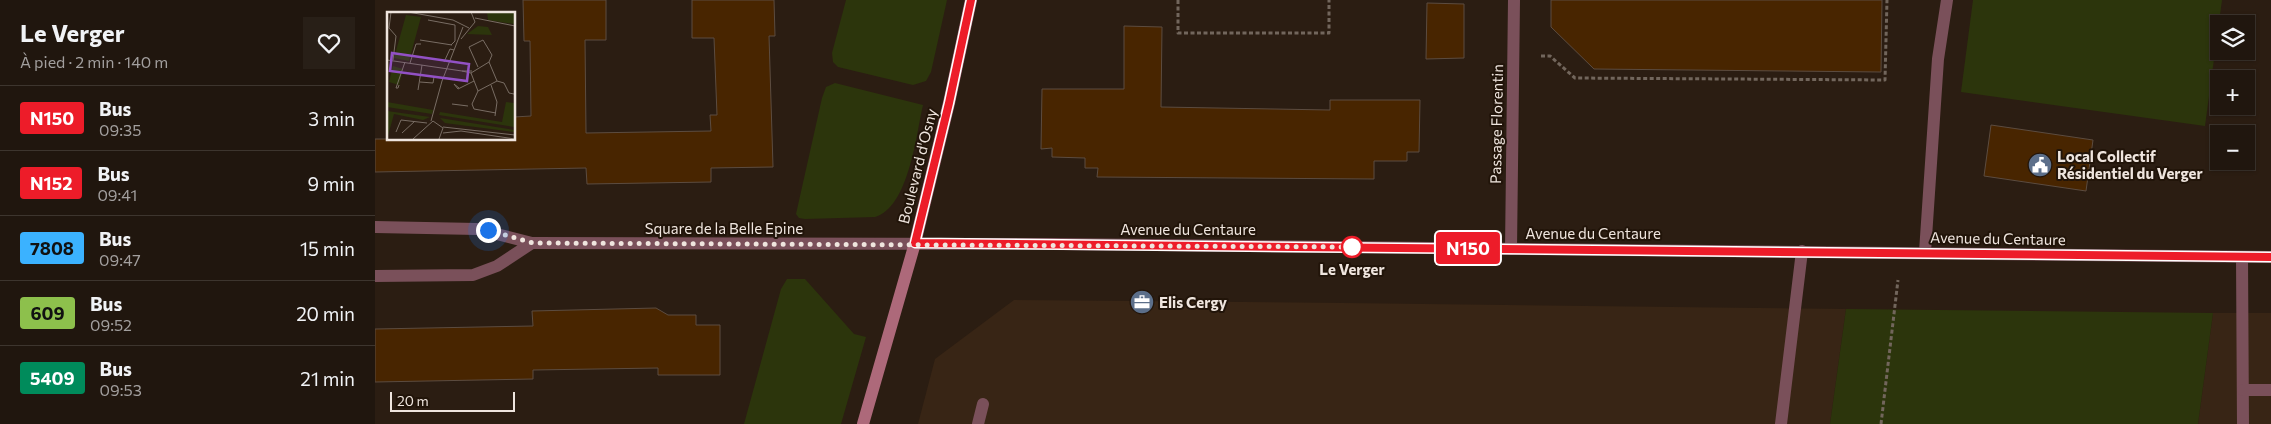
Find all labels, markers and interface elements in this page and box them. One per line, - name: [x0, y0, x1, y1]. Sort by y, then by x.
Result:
- inset map: [387, 12, 515, 140]
- map controls: [2210, 15, 2255, 170]
- button: layers: [2210, 15, 2255, 60]
- button: heart: [303, 17, 355, 69]
- text: Le Verger: [20, 18, 125, 47]
- text: À pied · 2 min · 140 m: [20, 52, 168, 71]
- street label: Passage Florentin: [1486, 64, 1506, 184]
- button: +: [2210, 70, 2255, 115]
- text: Bus: [99, 97, 131, 120]
- street label: Boulevard d'Osny: [894, 106, 940, 226]
- text: N150: [30, 107, 74, 129]
- text: 3 min: [308, 107, 355, 130]
- text: 09:35: [99, 120, 141, 139]
- button: −: [2210, 125, 2255, 170]
- place label: Local Collectif Résidentiel du Verger: [2057, 147, 2203, 182]
- public building icon: Local Collectif Résidentiel du Verger: [2027, 152, 2053, 178]
- text: Bus: [97, 162, 130, 185]
- text: N152: [30, 172, 72, 194]
- text: 9 min: [307, 172, 355, 195]
- text: 09:41: [97, 185, 137, 204]
- your location: [476, 218, 501, 243]
- street label: Square de la Belle Epine: [645, 219, 803, 237]
- street label: Avenue du Centaure: [1120, 220, 1256, 238]
- street label: Avenue du Centaure: [1525, 224, 1661, 242]
- text: Bus: [99, 227, 131, 250]
- street label: Avenue du Centaure: [1930, 228, 2066, 248]
- line badge: N150: [1433, 232, 1503, 264]
- marker: Le Verger: [1341, 236, 1363, 258]
- text: 7808: [30, 237, 74, 259]
- text: 15 min: [300, 237, 355, 260]
- text: N150: [1446, 237, 1490, 259]
- text: 09:47: [99, 250, 141, 269]
- place label: Le Verger: [1319, 260, 1385, 278]
- office icon: Elis Cergy: [1129, 289, 1155, 315]
- text: Bus: [90, 292, 122, 315]
- place label: Elis Cergy: [1159, 293, 1228, 311]
- text: 609: [30, 302, 65, 324]
- text: 20 min: [296, 302, 355, 325]
- text: 09:52: [90, 315, 132, 334]
- text: Bus: [100, 357, 132, 380]
- text: 5409: [30, 367, 75, 389]
- text: 21 min: [300, 367, 355, 390]
- text: 09:53: [100, 380, 142, 399]
- scale bar: [390, 389, 515, 412]
- text: 20 m: [397, 392, 429, 409]

